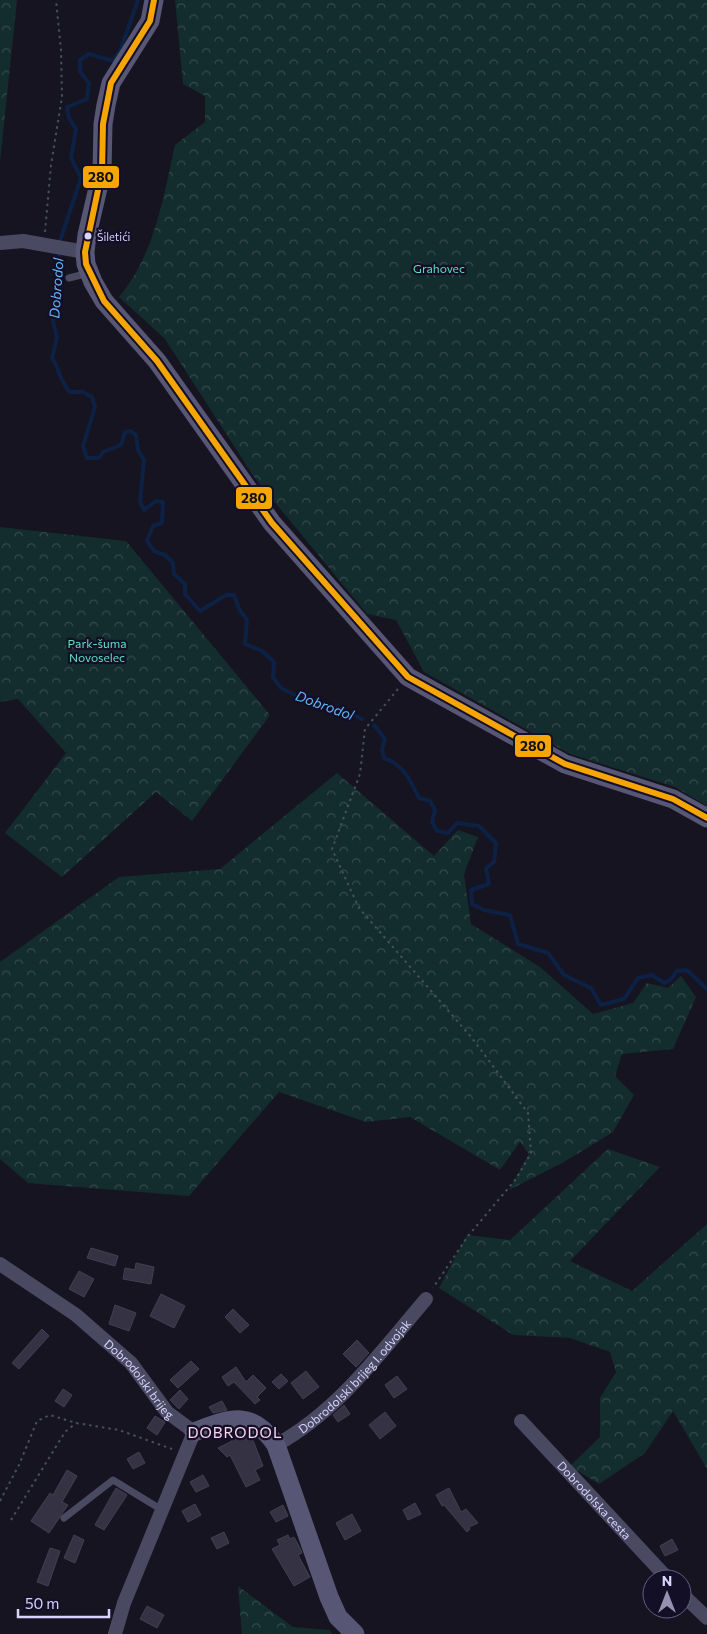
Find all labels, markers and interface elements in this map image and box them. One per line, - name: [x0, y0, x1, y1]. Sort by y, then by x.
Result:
- line badge: 280: [82, 165, 120, 189]
- text: 280: [88, 168, 114, 185]
- place label: Šiletići: [97, 229, 131, 243]
- marker: Šiletići: [83, 231, 93, 241]
- water label: Dobrodol: [45, 257, 67, 319]
- park label: Grahovec: [413, 261, 465, 275]
- line badge: 280: [235, 486, 273, 510]
- text: 280: [241, 489, 267, 506]
- park label: Park-šuma Novoselec: [68, 636, 126, 664]
- water label: Dobrodol: [294, 687, 357, 724]
- line badge: 280: [514, 734, 552, 758]
- text: 280: [520, 737, 546, 754]
- street label: Dobrodolski brijeg I. odvojak: [296, 1316, 413, 1436]
- street label: Dobrodolski brijeg: [102, 1336, 177, 1422]
- district label: DOBRODOL: [188, 1423, 282, 1441]
- street label: Dobrodolska cesta: [555, 1458, 634, 1542]
- north arrow: [642, 1569, 692, 1619]
- text: N: [662, 1572, 672, 1589]
- scale bar: [18, 1586, 109, 1618]
- text: 50 m: [25, 1594, 59, 1612]

